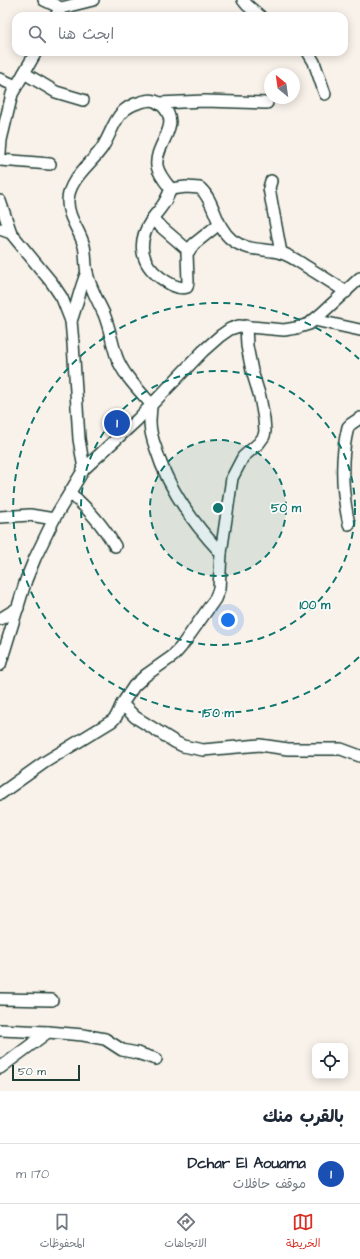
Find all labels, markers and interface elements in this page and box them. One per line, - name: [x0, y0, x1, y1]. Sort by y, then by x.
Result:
- search box: [12, 12, 348, 56]
- icon: search: [26, 23, 48, 45]
- text: ابحث هنا: [58, 24, 114, 45]
- north arrow: [264, 68, 300, 104]
- pin: 1: [104, 408, 130, 438]
- text: 50 m: [271, 500, 302, 517]
- centre of rings: [211, 501, 225, 515]
- text: 100 m: [300, 597, 331, 614]
- your location: [218, 610, 238, 630]
- text: 150 m: [202, 705, 235, 722]
- map controls: [312, 1043, 348, 1079]
- button: locate: [312, 1043, 348, 1079]
- scale bar: [12, 1063, 80, 1082]
- text: 50 m: [18, 1064, 46, 1079]
- text: بالقرب منك: [263, 1105, 344, 1129]
- text: Dchar El Aouama: [188, 1153, 306, 1174]
- text: 170 m: [16, 1165, 49, 1183]
- text: 1: [330, 1165, 332, 1183]
- text: موقف حافلات: [233, 1175, 306, 1193]
- tab: المحفوظات: [40, 1211, 85, 1253]
- tab: الاتجاهات: [164, 1211, 207, 1253]
- tab: الخريطة: [286, 1211, 320, 1253]

